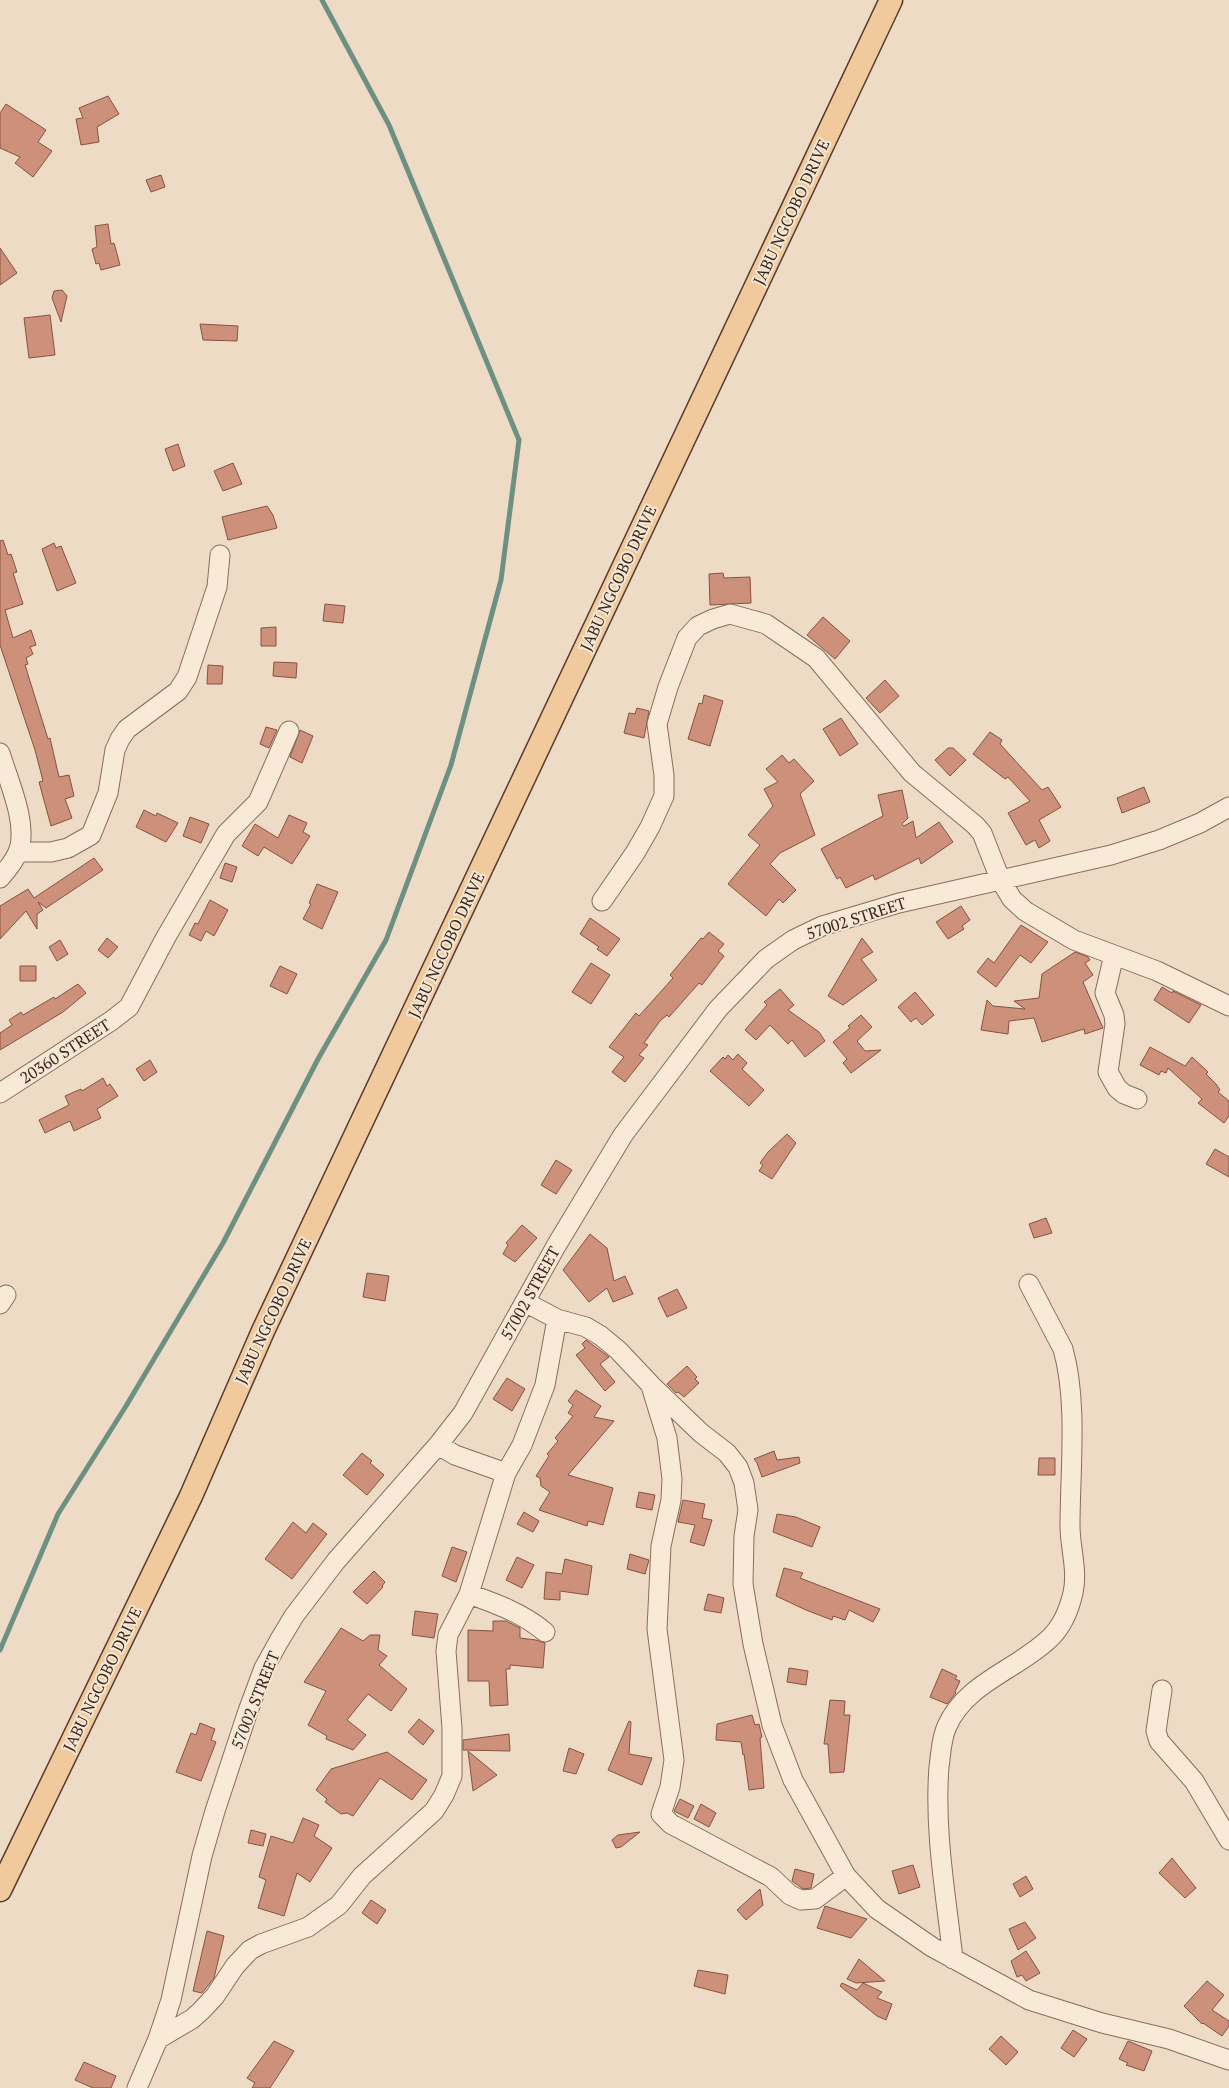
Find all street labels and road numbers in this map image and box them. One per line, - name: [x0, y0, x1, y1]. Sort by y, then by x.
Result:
- street label: JABU NGCOBO DRIVE: [748, 136, 834, 288]
- street label: JABU NGCOBO DRIVE: [575, 502, 661, 654]
- street label: JABU NGCOBO DRIVE: [403, 869, 489, 1021]
- street label: 57002 STREET: [803, 891, 909, 944]
- street label: 20360 STREET: [16, 1013, 115, 1088]
- street label: JABU NGCOBO DRIVE: [230, 1235, 316, 1387]
- street label: 57002 STREET: [495, 1242, 565, 1344]
- street label: JABU NGCOBO DRIVE: [57, 1603, 147, 1755]
- street label: 57002 STREET: [225, 1648, 285, 1752]

